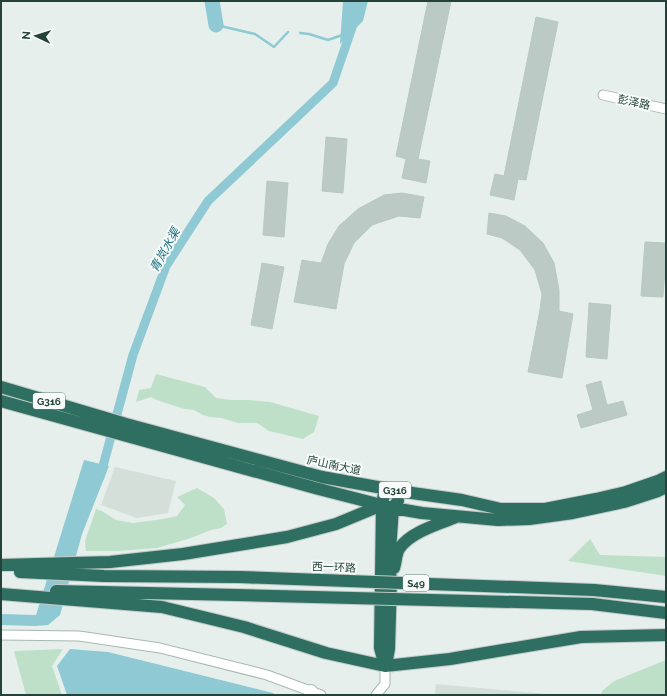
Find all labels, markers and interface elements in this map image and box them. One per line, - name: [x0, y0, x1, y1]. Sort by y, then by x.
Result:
- north arrow: [16, 16, 56, 56]
- text: N: [20, 31, 33, 40]
- street label: 彭泽路: [616, 93, 651, 112]
- water label: 青岚水渠: [147, 224, 184, 274]
- road number: G316: [33, 393, 65, 409]
- street label: 庐山南大道: [306, 453, 362, 478]
- road number: G316: [379, 482, 411, 498]
- street label: 西一环路: [312, 560, 356, 575]
- road number: S49: [403, 575, 429, 591]

